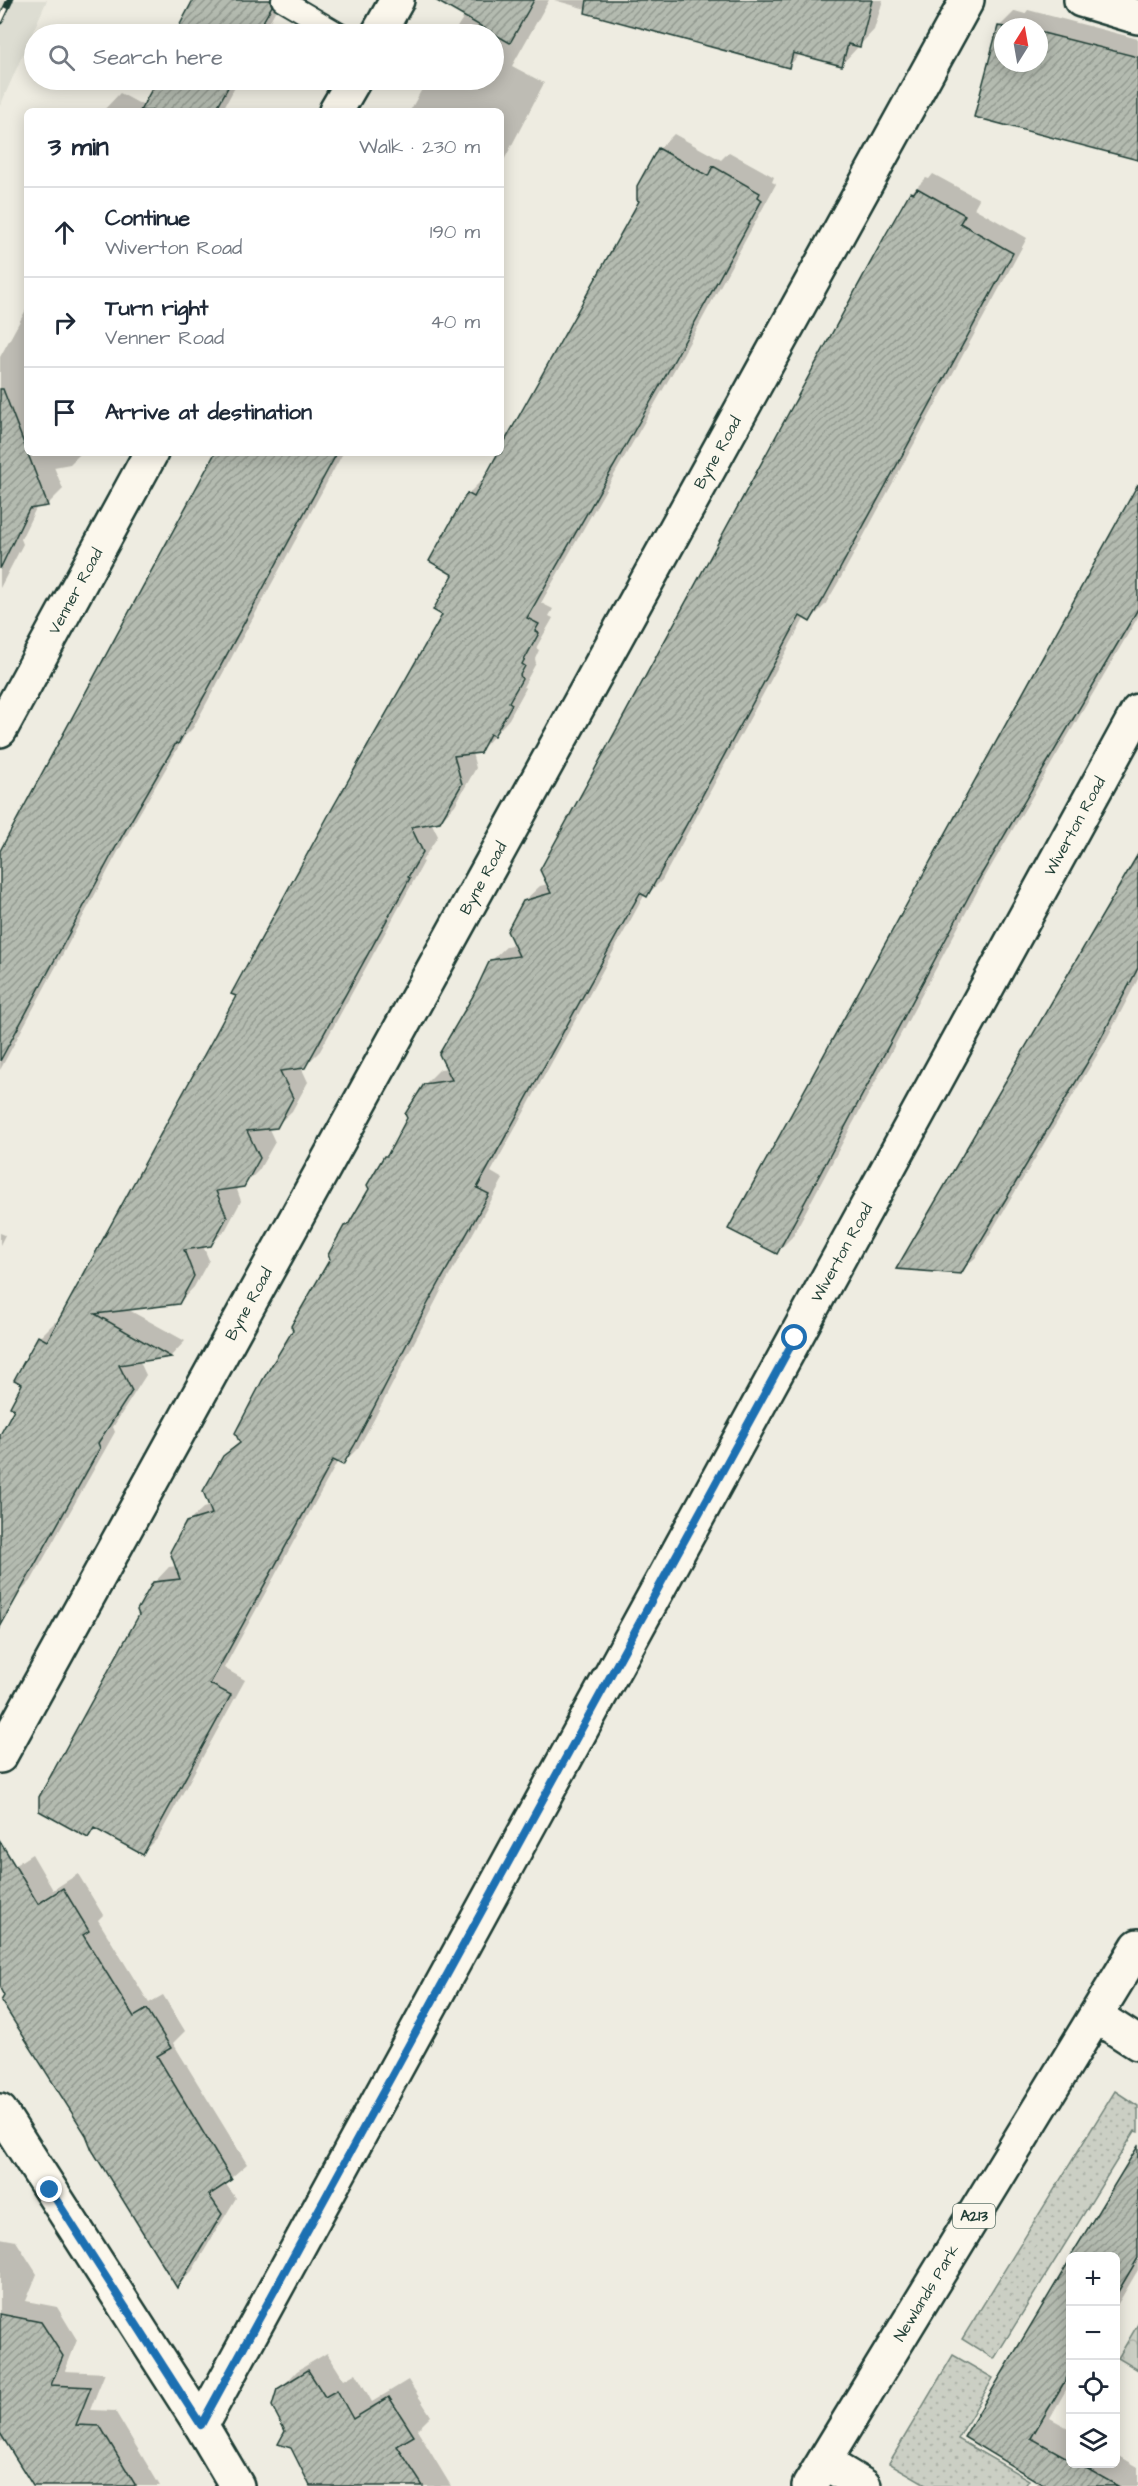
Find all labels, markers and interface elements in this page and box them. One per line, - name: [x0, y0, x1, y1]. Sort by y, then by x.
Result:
- north arrow: [994, 18, 1048, 72]
- search box: [24, 24, 504, 90]
- icon: search: [45, 41, 78, 74]
- text: Search here: [93, 42, 223, 73]
- text: 3 min: [48, 129, 109, 165]
- text: Walk · 230 m: [359, 133, 480, 161]
- text: Continue: [105, 203, 190, 234]
- icon: ahead: [48, 216, 81, 249]
- text: 190 m: [430, 218, 480, 246]
- text: Wiverton Road: [105, 234, 242, 262]
- text: Turn right: [105, 293, 208, 324]
- icon: right: [48, 306, 81, 339]
- text: 40 m: [430, 308, 480, 336]
- text: Venner Road: [105, 324, 224, 352]
- icon: arrive: [48, 396, 81, 429]
- text: Arrive at destination: [105, 397, 312, 428]
- street label: Byne Road: [689, 412, 747, 493]
- street label: Venner Road: [43, 544, 108, 638]
- street label: Wiverton Road: [1039, 773, 1111, 880]
- street label: Byne Road: [454, 838, 512, 919]
- street label: Wiverton Road: [806, 1199, 878, 1306]
- street label: Byne Road: [220, 1264, 278, 1344]
- route start: [781, 1324, 807, 1350]
- route end: [36, 2176, 62, 2202]
- road number: A213: [953, 2204, 995, 2228]
- street label: Newlands Park: [889, 2240, 965, 2346]
- map controls: [1066, 2252, 1120, 2468]
- button: +: [1066, 2252, 1120, 2306]
- button: −: [1066, 2306, 1120, 2360]
- button: locate: [1066, 2360, 1120, 2414]
- button: layers: [1066, 2414, 1120, 2468]

